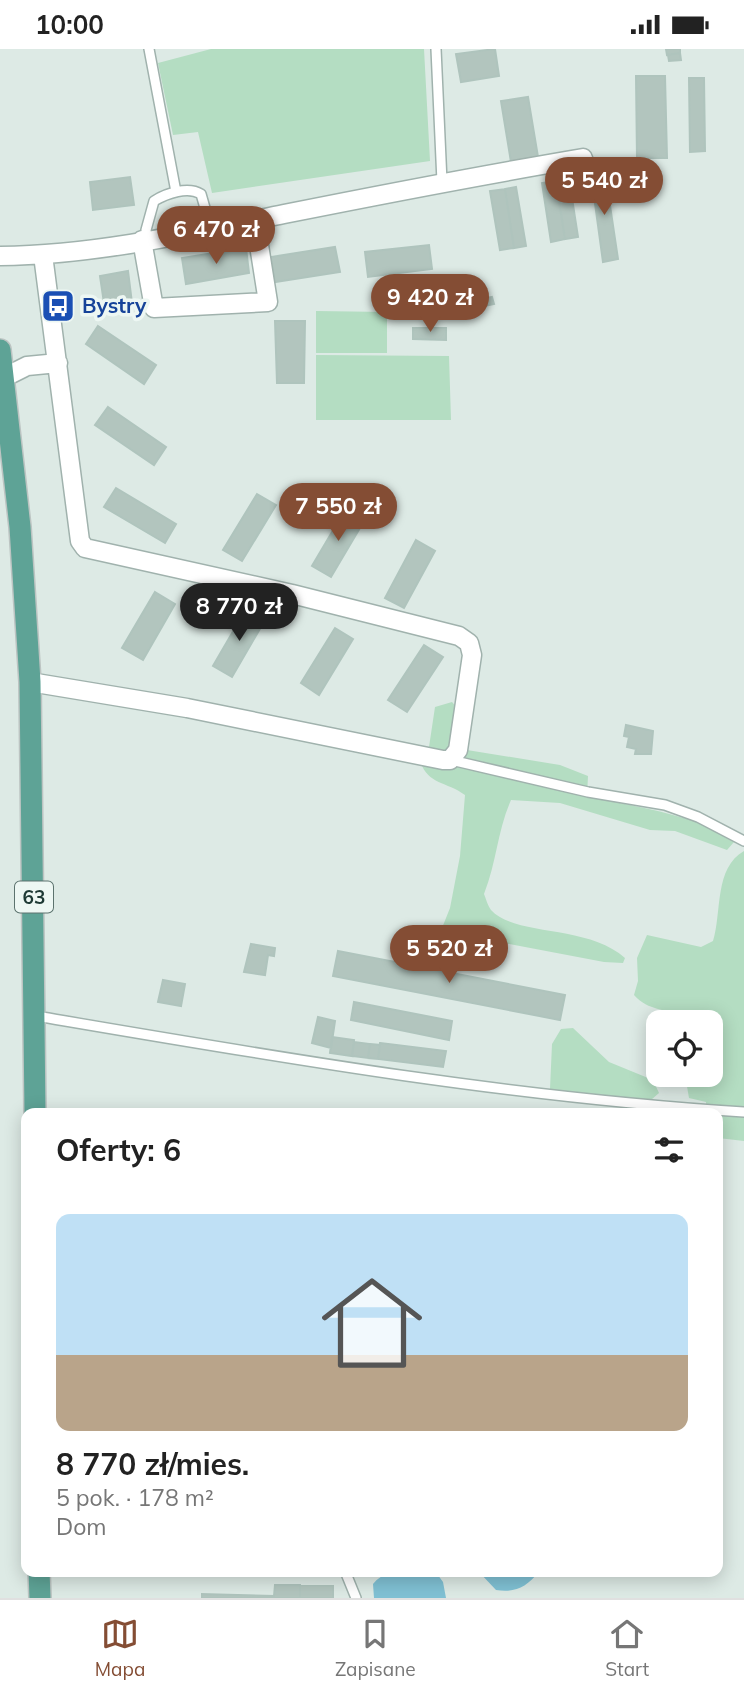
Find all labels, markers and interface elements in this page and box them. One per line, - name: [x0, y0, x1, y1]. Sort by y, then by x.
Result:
- text: 10:00: [35, 8, 104, 41]
- pin: 5 540 zł: [532, 157, 676, 217]
- text: 5 540 zł: [561, 165, 647, 194]
- pin: 6 470 zł: [144, 207, 288, 266]
- text: 6 470 zł: [173, 214, 259, 243]
- pin: 9 420 zł: [358, 275, 502, 334]
- text: 9 420 zł: [387, 282, 473, 311]
- bus stop icon: Bystry: [39, 287, 77, 325]
- place label: Bystry: [82, 292, 147, 318]
- pin: 7 550 zł: [266, 483, 410, 543]
- text: 7 550 zł: [295, 491, 381, 520]
- pin: 8 770 zł: [167, 583, 311, 643]
- text: 8 770 zł: [196, 591, 282, 620]
- road number: 63: [15, 881, 53, 912]
- pin: 5 520 zł: [377, 925, 521, 985]
- text: 5 520 zł: [406, 933, 492, 962]
- map controls: [646, 1010, 723, 1087]
- button: locate: [646, 1010, 723, 1087]
- text: Oferty: 6: [56, 1131, 181, 1169]
- icon: filters: [650, 1131, 688, 1169]
- icon: home: [309, 1260, 435, 1386]
- text: 8 770 zł/mies.: [56, 1445, 249, 1483]
- text: 5 pok. · 178 m²: [56, 1483, 214, 1512]
- text: Dom: [56, 1512, 107, 1541]
- tab: Mapa: [95, 1615, 145, 1681]
- tab: Zapisane: [335, 1615, 416, 1681]
- tab: Start: [605, 1615, 649, 1681]

